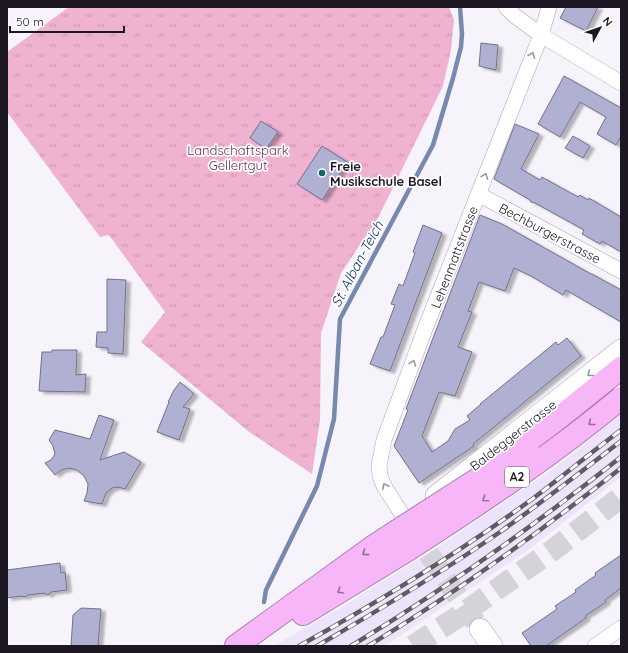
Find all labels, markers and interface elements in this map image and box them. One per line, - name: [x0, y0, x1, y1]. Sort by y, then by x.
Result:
- scale bar: [10, 8, 124, 34]
- north arrow: [580, 8, 620, 48]
- text: 50 m: [16, 14, 44, 29]
- text: N: [600, 14, 616, 29]
- one-way arrow: [528, 52, 536, 59]
- park label: Landschaftspark Gellertgut: [187, 142, 289, 173]
- place label: Freie Musikschule Basel: [330, 158, 442, 189]
- marker: Freie Musikschule Basel: [317, 168, 327, 178]
- one-way arrow: [481, 173, 489, 180]
- street label: Bechburgerstrasse: [496, 199, 604, 267]
- street label: Lehenmattstrasse: [427, 204, 481, 310]
- water label: St. Alban-Teich: [327, 217, 388, 310]
- one-way arrow: [408, 359, 417, 366]
- one-way arrow: [588, 370, 595, 377]
- street label: Baldeggerstrasse: [467, 396, 559, 474]
- one-way arrow: [588, 418, 595, 425]
- road number: A2: [505, 467, 529, 487]
- one-way arrow: [382, 483, 390, 490]
- one-way arrow: [483, 494, 490, 501]
- one-way arrow: [362, 548, 369, 556]
- one-way arrow: [337, 587, 344, 594]

